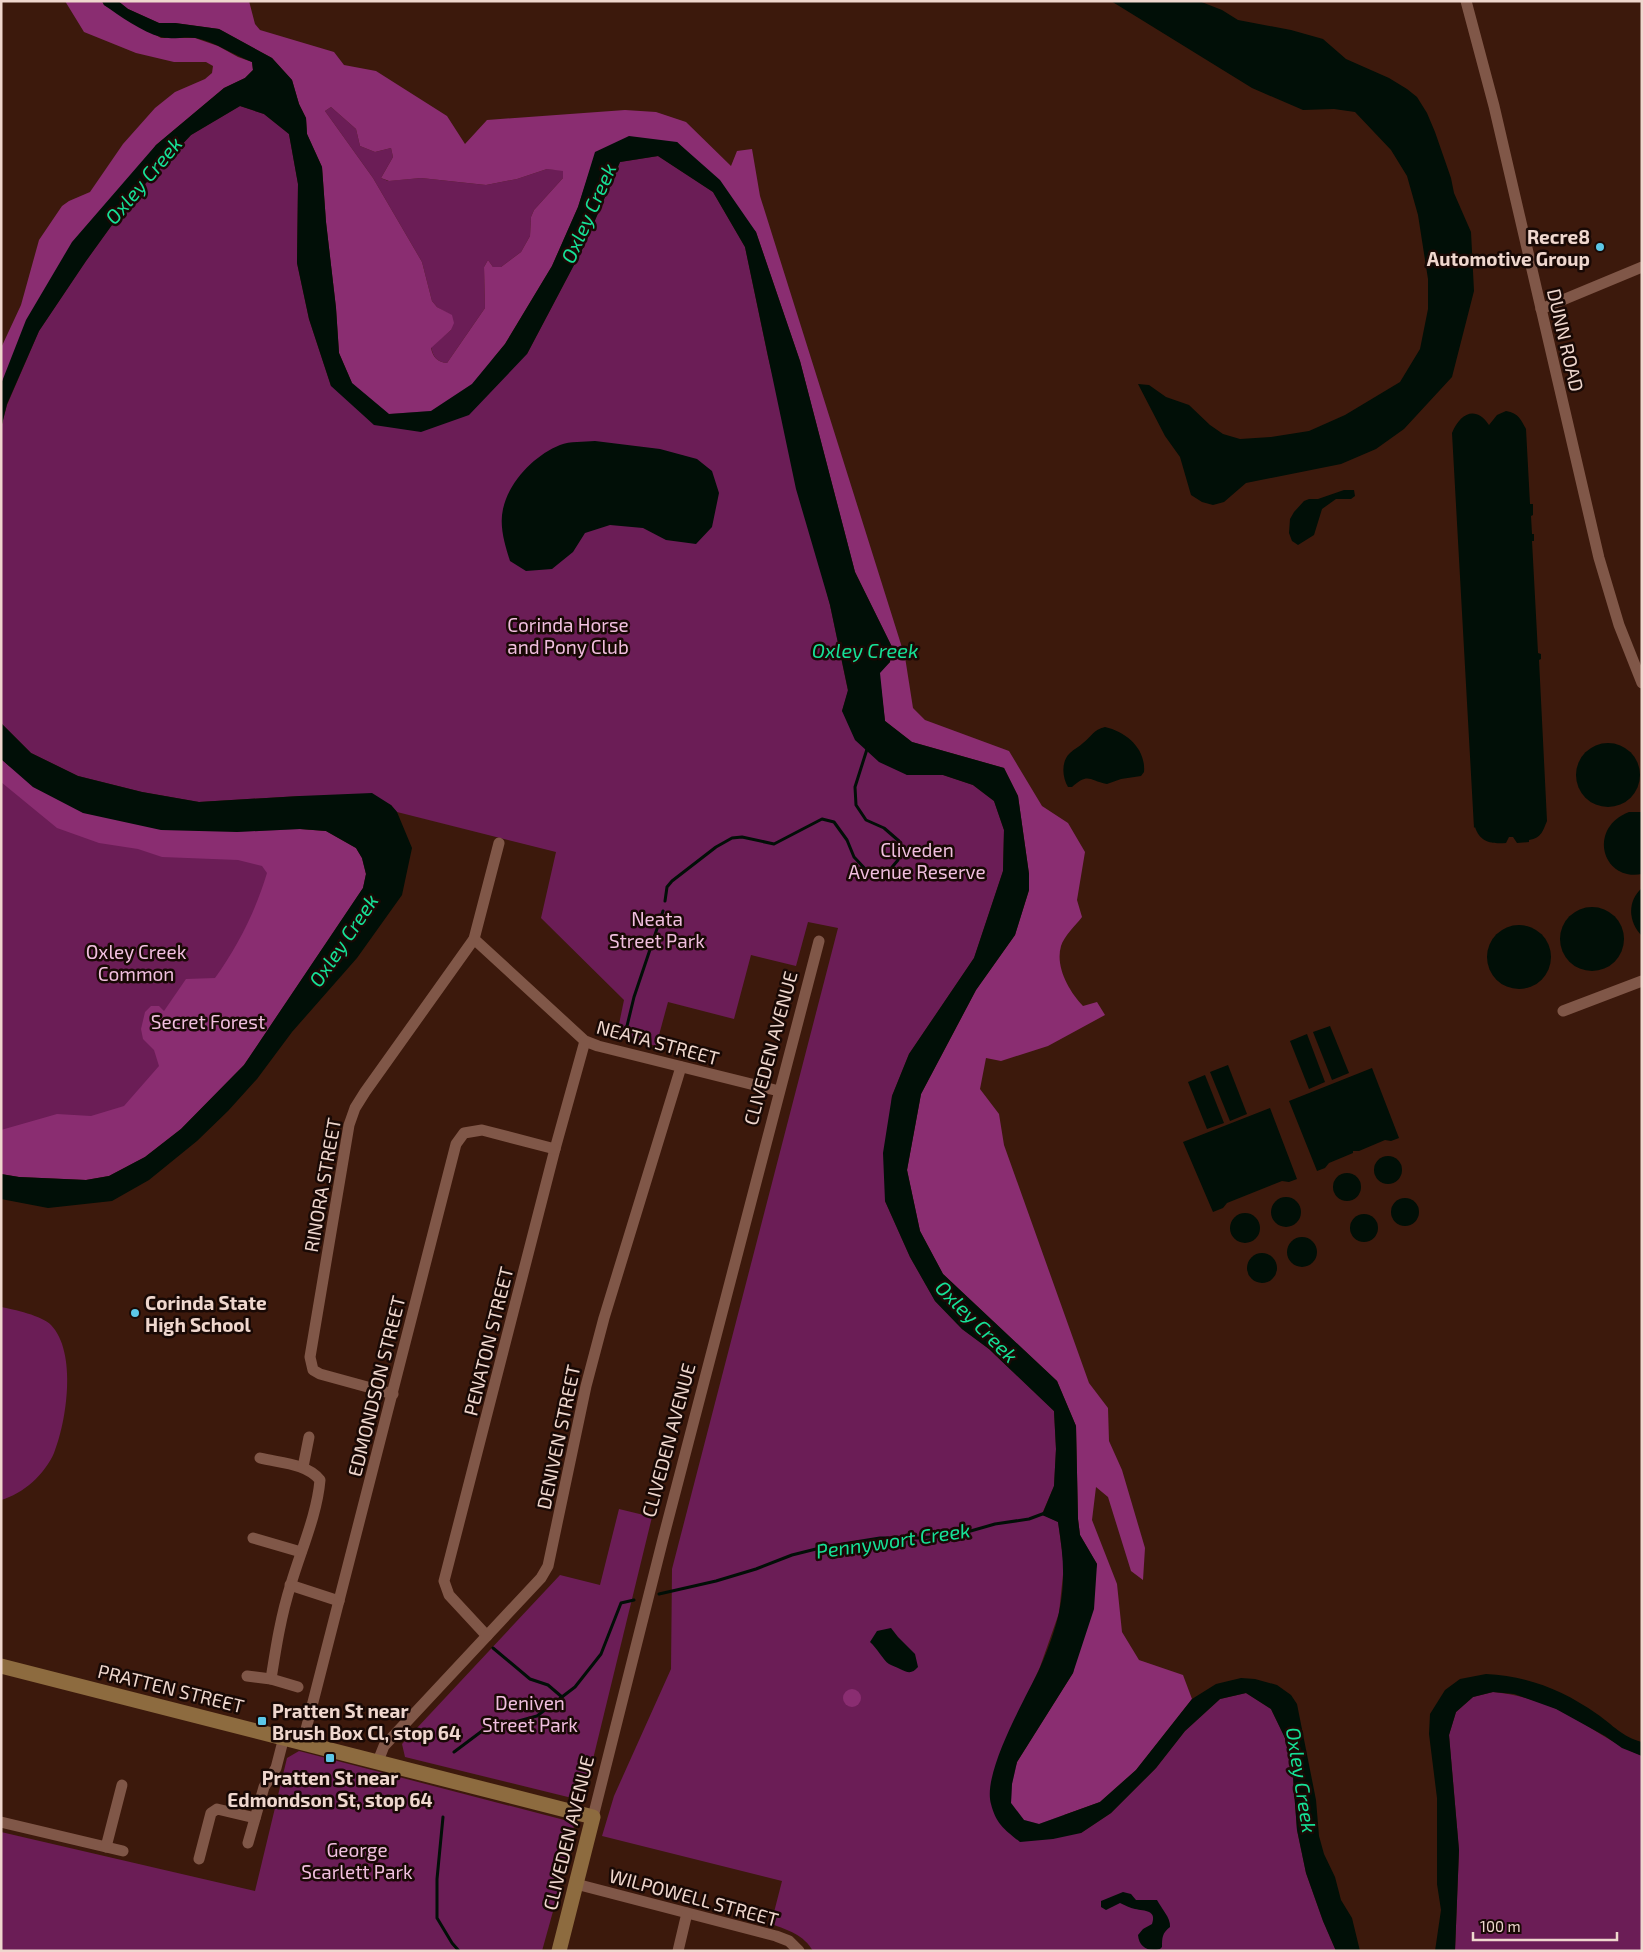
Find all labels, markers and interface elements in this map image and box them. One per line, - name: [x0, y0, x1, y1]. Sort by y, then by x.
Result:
- water label: Oxley Creek: [100, 131, 187, 229]
- water label: Oxley Creek: [555, 159, 622, 267]
- place label: Recre8 Automotive Group: [1427, 225, 1590, 270]
- marker: Recre8 Automotive Group: [1594, 241, 1606, 253]
- street label: DUNN ROAD: [1543, 286, 1589, 394]
- park label: Corinda Horse and Pony Club: [507, 613, 629, 658]
- water label: Oxley Creek: [812, 638, 918, 663]
- park label: Cliveden Avenue Reserve: [848, 838, 986, 883]
- water label: Oxley Creek: [303, 889, 384, 991]
- park label: Neata Street Park: [609, 907, 705, 952]
- park label: Oxley Creek Common: [86, 940, 187, 985]
- street label: CLIVEDEN AVENUE: [738, 969, 802, 1127]
- park label: Secret Forest: [151, 1010, 265, 1033]
- street label: NEATA STREET: [594, 1015, 722, 1069]
- street label: RINORA STREET: [299, 1116, 345, 1254]
- street label: PENATON STREET: [458, 1264, 518, 1418]
- water label: Oxley Creek: [930, 1275, 1023, 1368]
- place label: Corinda State High School: [145, 1291, 267, 1336]
- street label: EDMONDSON STREET: [342, 1293, 410, 1479]
- marker: Corinda State High School: [129, 1307, 141, 1319]
- street label: CLIVEDEN AVENUE: [636, 1361, 700, 1519]
- street label: DENIVEN STREET: [531, 1363, 585, 1511]
- water label: Pennywort Creek: [814, 1517, 972, 1564]
- street label: PRATTEN STREET: [96, 1659, 246, 1717]
- park label: Deniven Street Park: [482, 1691, 578, 1736]
- place label: Pratten St near Brush Box Cl, stop 64: [272, 1699, 461, 1744]
- marker: Pratten St near Brush Box Cl, stop 64: [256, 1715, 268, 1727]
- water label: Oxley Creek: [1281, 1725, 1322, 1835]
- marker: Pratten St near Edmondson St, stop 64: [324, 1752, 336, 1764]
- street label: CLIVEDEN AVENUE: [538, 1753, 598, 1913]
- place label: Pratten St near Edmondson St, stop 64: [227, 1766, 433, 1811]
- park label: George Scarlett Park: [301, 1838, 413, 1883]
- street label: WILPOWELL STREET: [607, 1863, 781, 1931]
- scale bar: [1473, 1910, 1617, 1942]
- text: 100 m: [1480, 1917, 1521, 1935]

